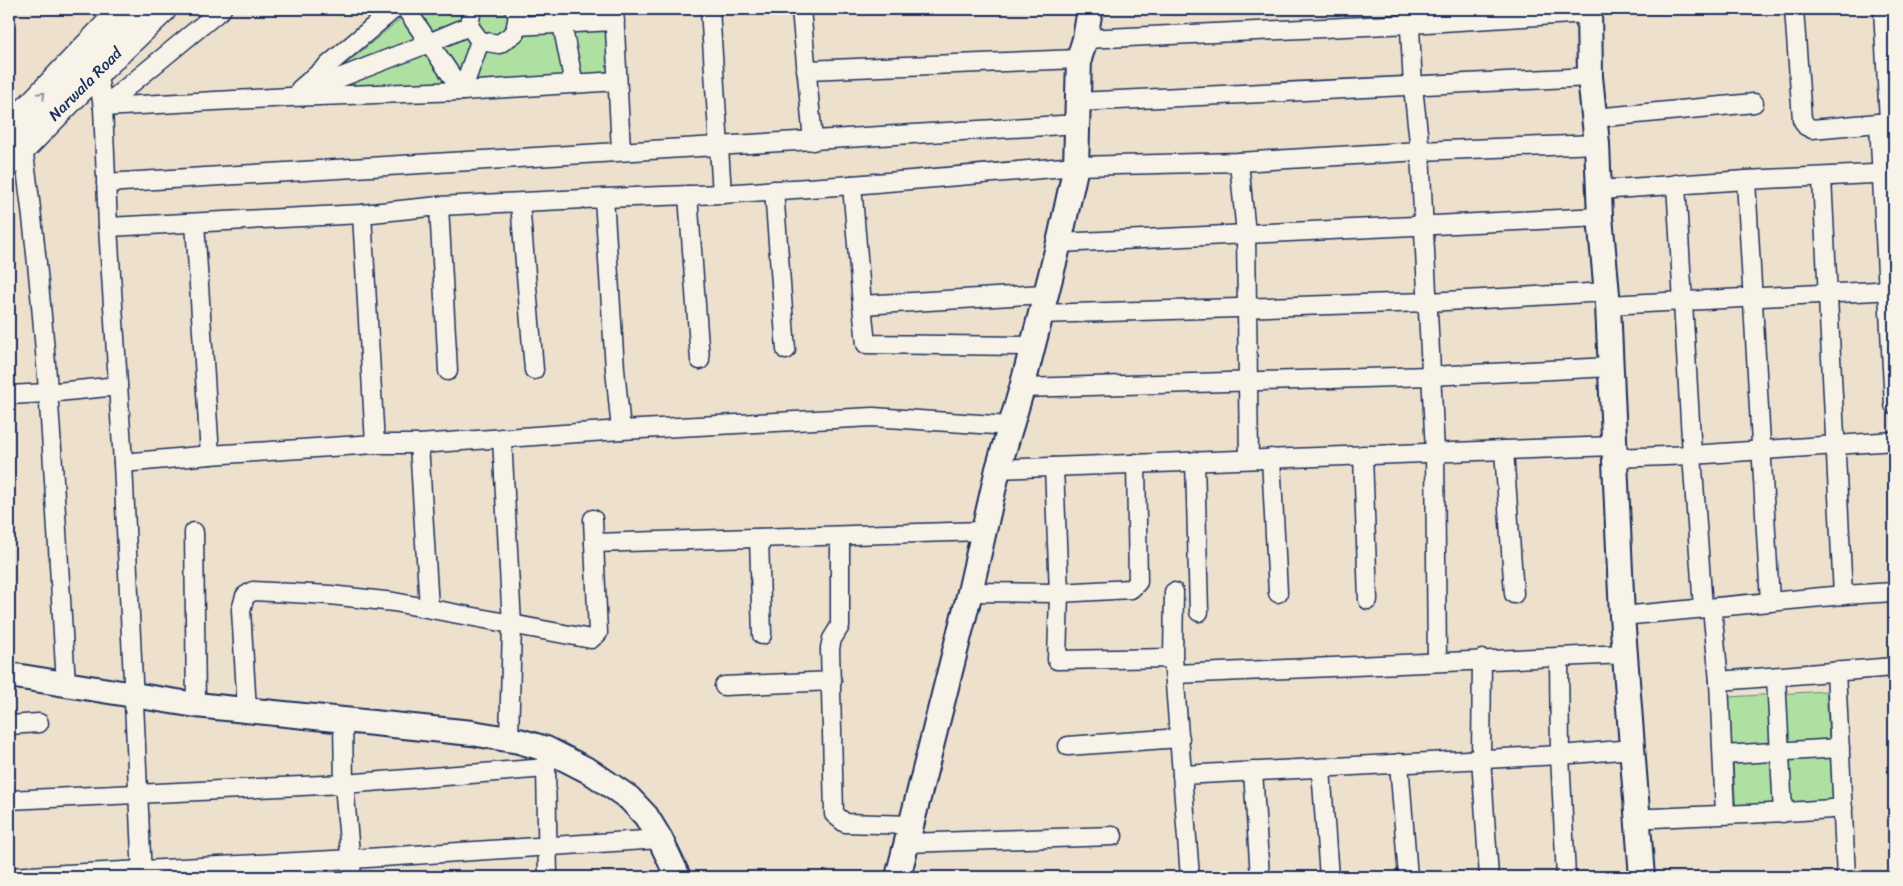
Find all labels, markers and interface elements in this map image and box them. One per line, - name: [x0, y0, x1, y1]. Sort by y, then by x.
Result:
- street label: Narwala Road: [41, 39, 130, 128]
- one-way arrow: [37, 91, 46, 100]

